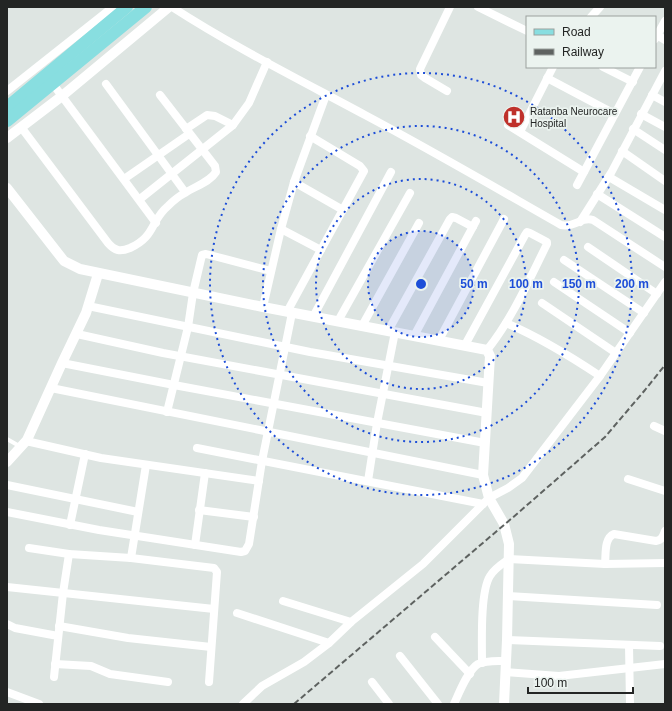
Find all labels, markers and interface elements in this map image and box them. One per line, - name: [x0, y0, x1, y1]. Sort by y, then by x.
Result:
- legend: [526, 16, 656, 68]
- text: Road: [562, 25, 591, 39]
- text: Railway: [562, 45, 604, 59]
- hospital icon: Ratanba Neurocare Hospital: [501, 104, 527, 130]
- place label: Ratanba Neurocare Hospital: [530, 106, 618, 129]
- centre of rings: [414, 277, 428, 291]
- text: 50 m: [460, 277, 488, 291]
- text: 100 m: [509, 277, 543, 291]
- text: 150 m: [562, 277, 596, 291]
- text: 200 m: [615, 277, 649, 291]
- scale bar: [528, 669, 633, 695]
- text: 100 m: [534, 676, 567, 690]

